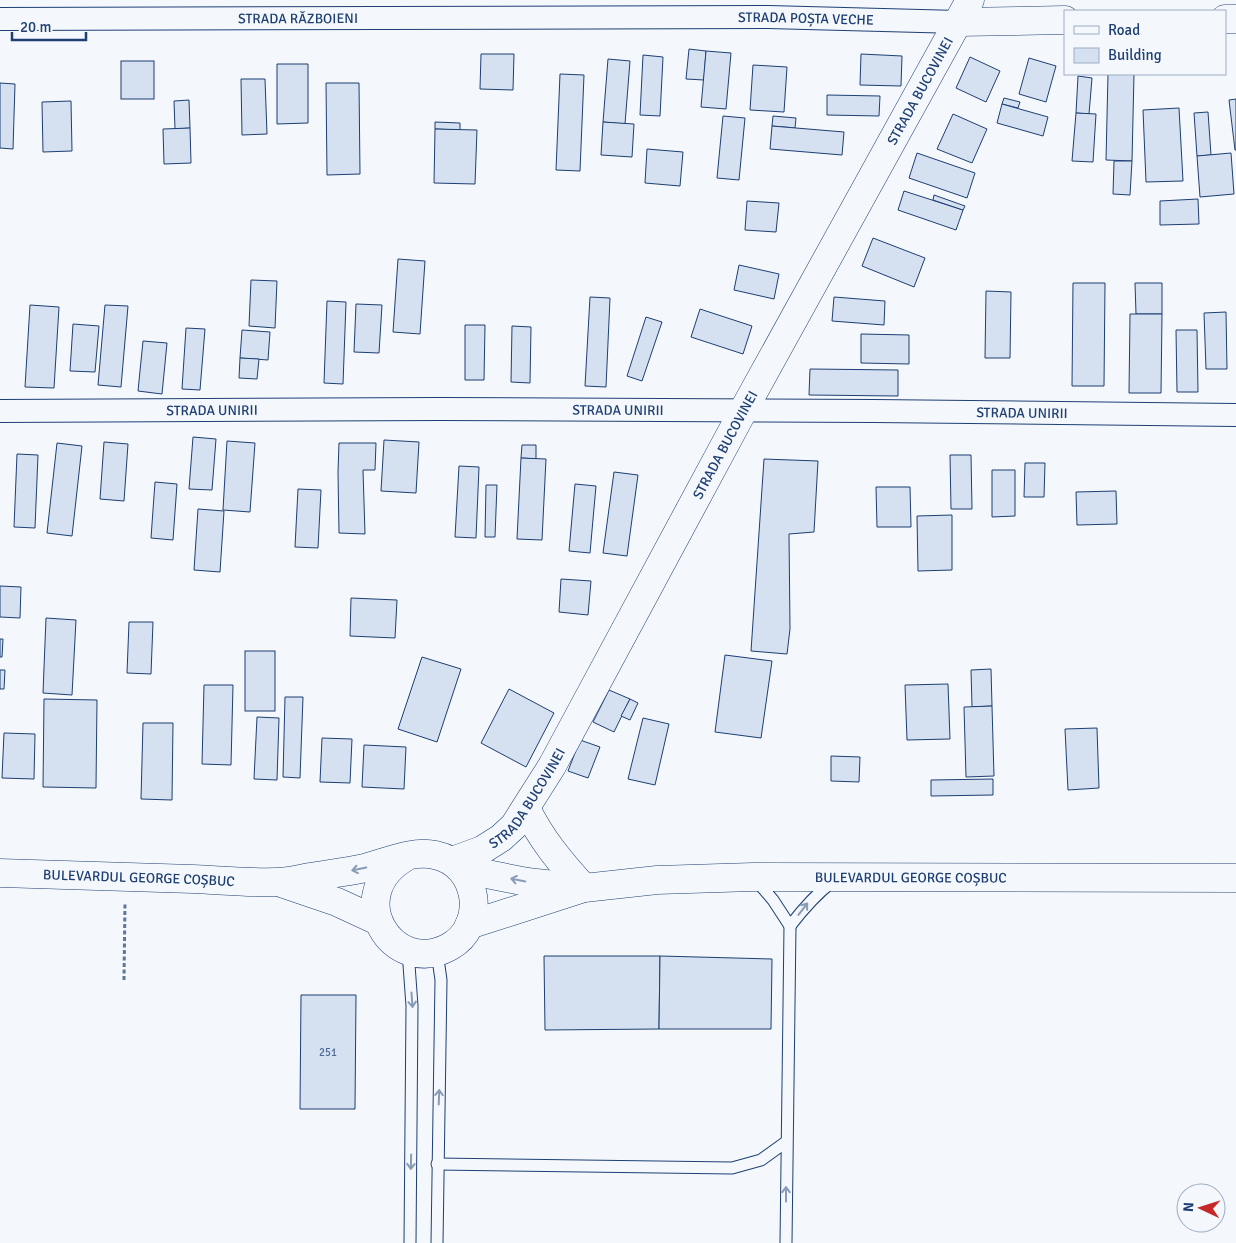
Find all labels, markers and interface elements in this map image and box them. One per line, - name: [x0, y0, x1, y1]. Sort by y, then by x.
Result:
- street label: STRADA POȘTA VECHE: [738, 8, 874, 28]
- scale bar: [12, 10, 86, 42]
- street label: STRADA RĂZBOIENI: [238, 10, 358, 27]
- legend: [1064, 10, 1226, 75]
- text: 20 m: [20, 18, 51, 36]
- text: Road: [1108, 21, 1140, 39]
- street label: STRADA BUCOVINEI: [883, 34, 956, 148]
- text: Building: [1108, 46, 1162, 64]
- street label: STRADA BUCOVINEI: [689, 388, 761, 502]
- street label: STRADA UNIRII: [166, 401, 258, 419]
- street label: STRADA UNIRII: [572, 401, 664, 419]
- street label: STRADA UNIRII: [976, 404, 1068, 422]
- street label: STRADA BUCOVINEI: [486, 745, 569, 852]
- one-way arrow: [351, 865, 367, 874]
- street label: BULEVARDUL GEORGE COȘBUC: [43, 866, 235, 890]
- street label: BULEVARDUL GEORGE COȘBUC: [815, 869, 1007, 886]
- one-way arrow: [511, 875, 527, 885]
- one-way arrow: [798, 903, 809, 916]
- one-way arrow: [407, 991, 416, 1007]
- house number: 251: [319, 1046, 337, 1059]
- one-way arrow: [435, 1090, 444, 1106]
- one-way arrow: [406, 1154, 416, 1170]
- north arrow: [1176, 1183, 1226, 1233]
- one-way arrow: [781, 1187, 791, 1203]
- text: N: [1180, 1202, 1197, 1213]

